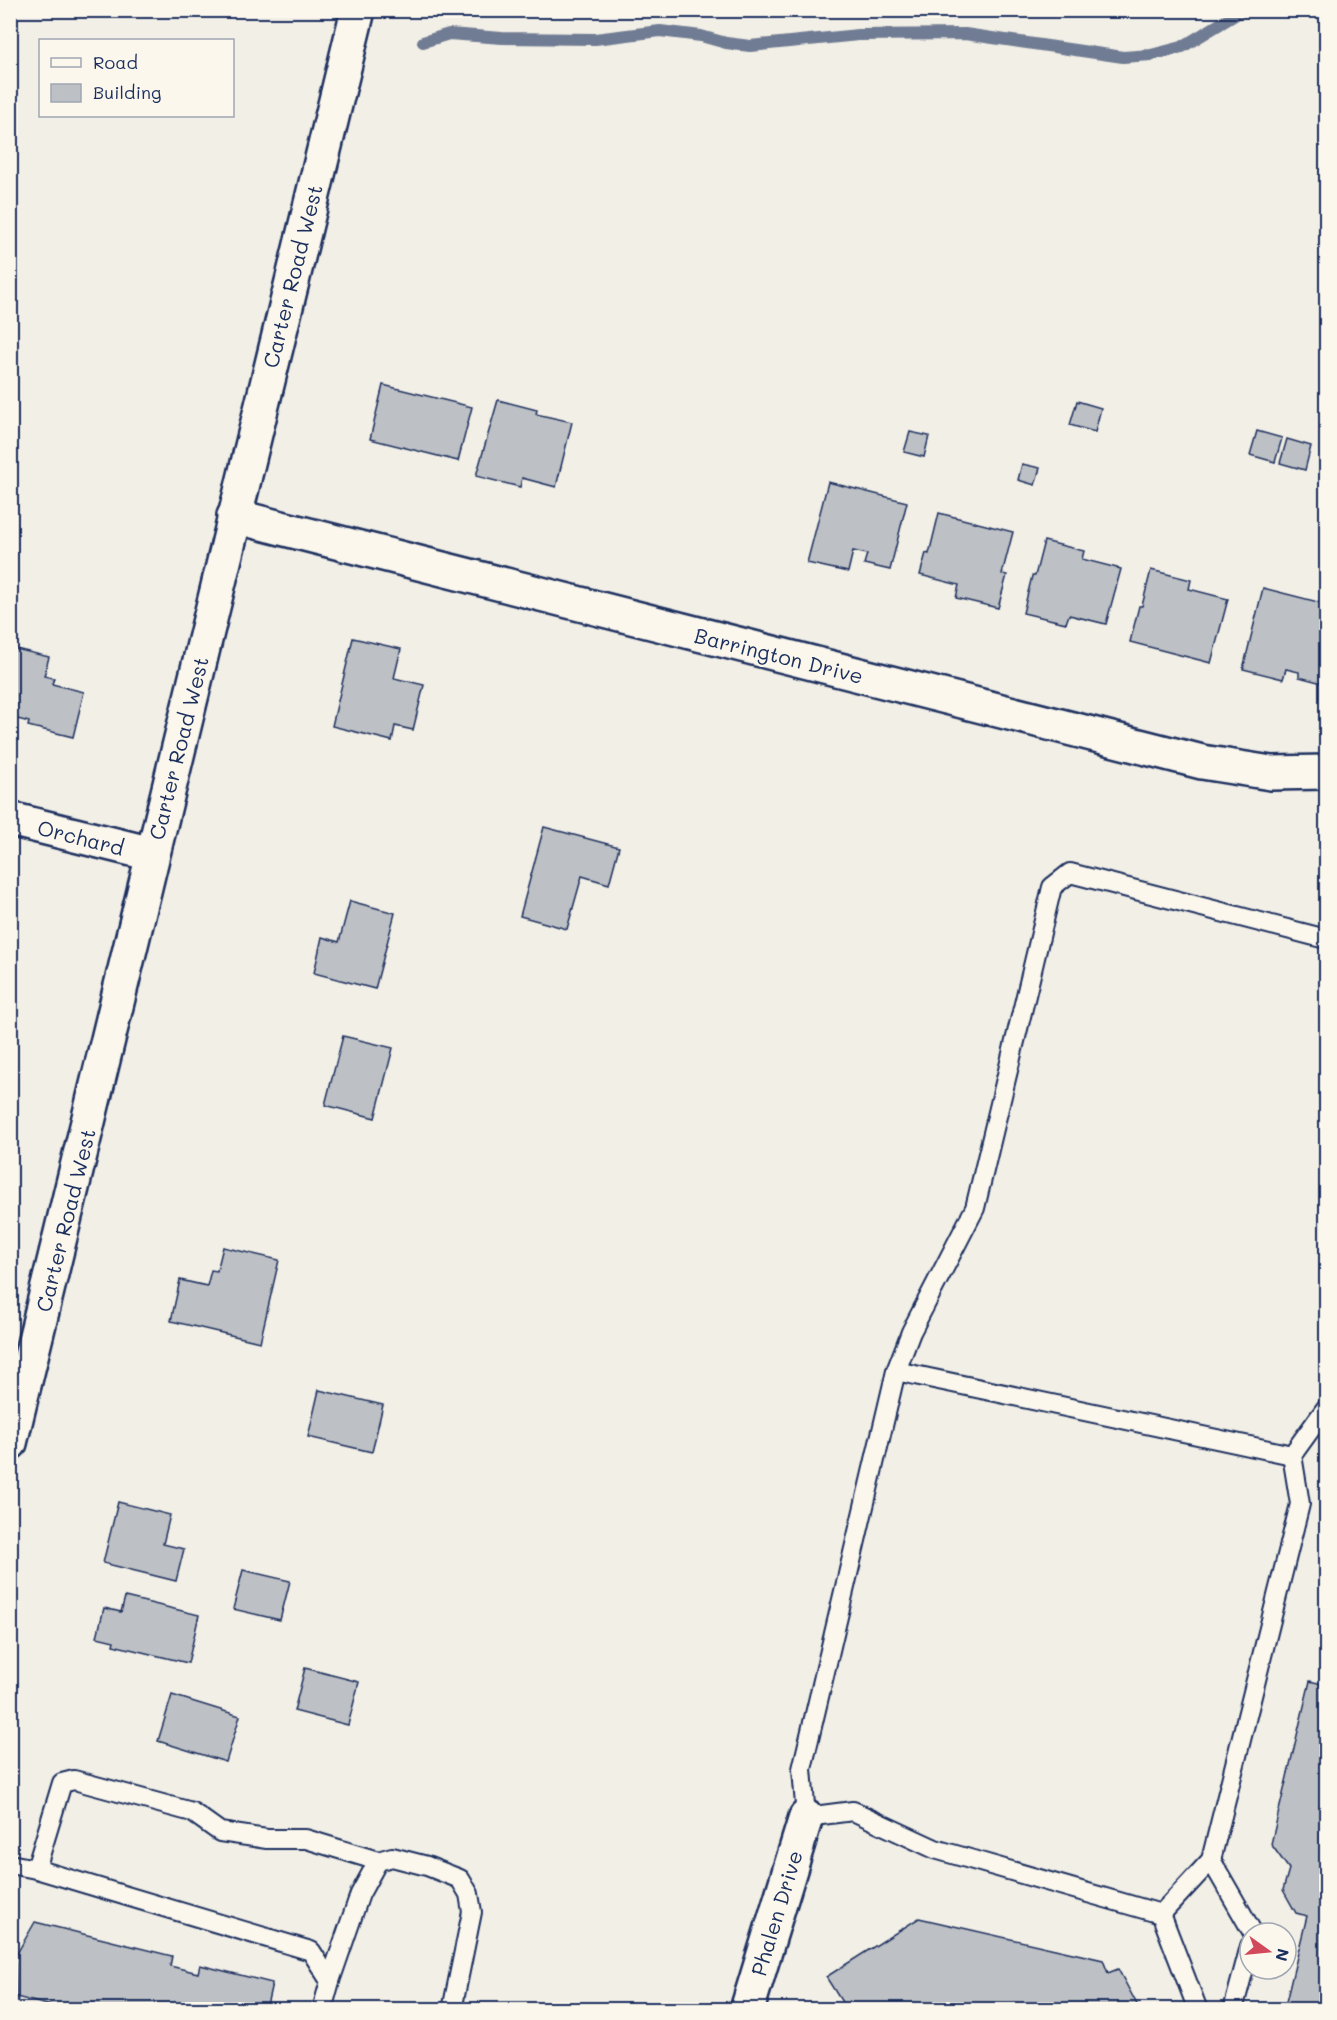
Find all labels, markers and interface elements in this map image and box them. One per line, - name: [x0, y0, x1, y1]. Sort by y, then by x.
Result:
- legend: [39, 39, 234, 117]
- text: Road: [93, 50, 138, 74]
- text: Building: [93, 80, 161, 104]
- street label: Carter Road West: [256, 182, 328, 370]
- street label: Barrington Drive: [692, 621, 866, 689]
- street label: Carter Road West: [142, 654, 214, 842]
- street label: Orchard: [35, 813, 127, 861]
- street label: Carter Road West: [29, 1126, 101, 1314]
- street label: Phalen Drive: [744, 1847, 808, 1979]
- north arrow: [1238, 1921, 1298, 1981]
- text: N: [1271, 1946, 1295, 1964]

